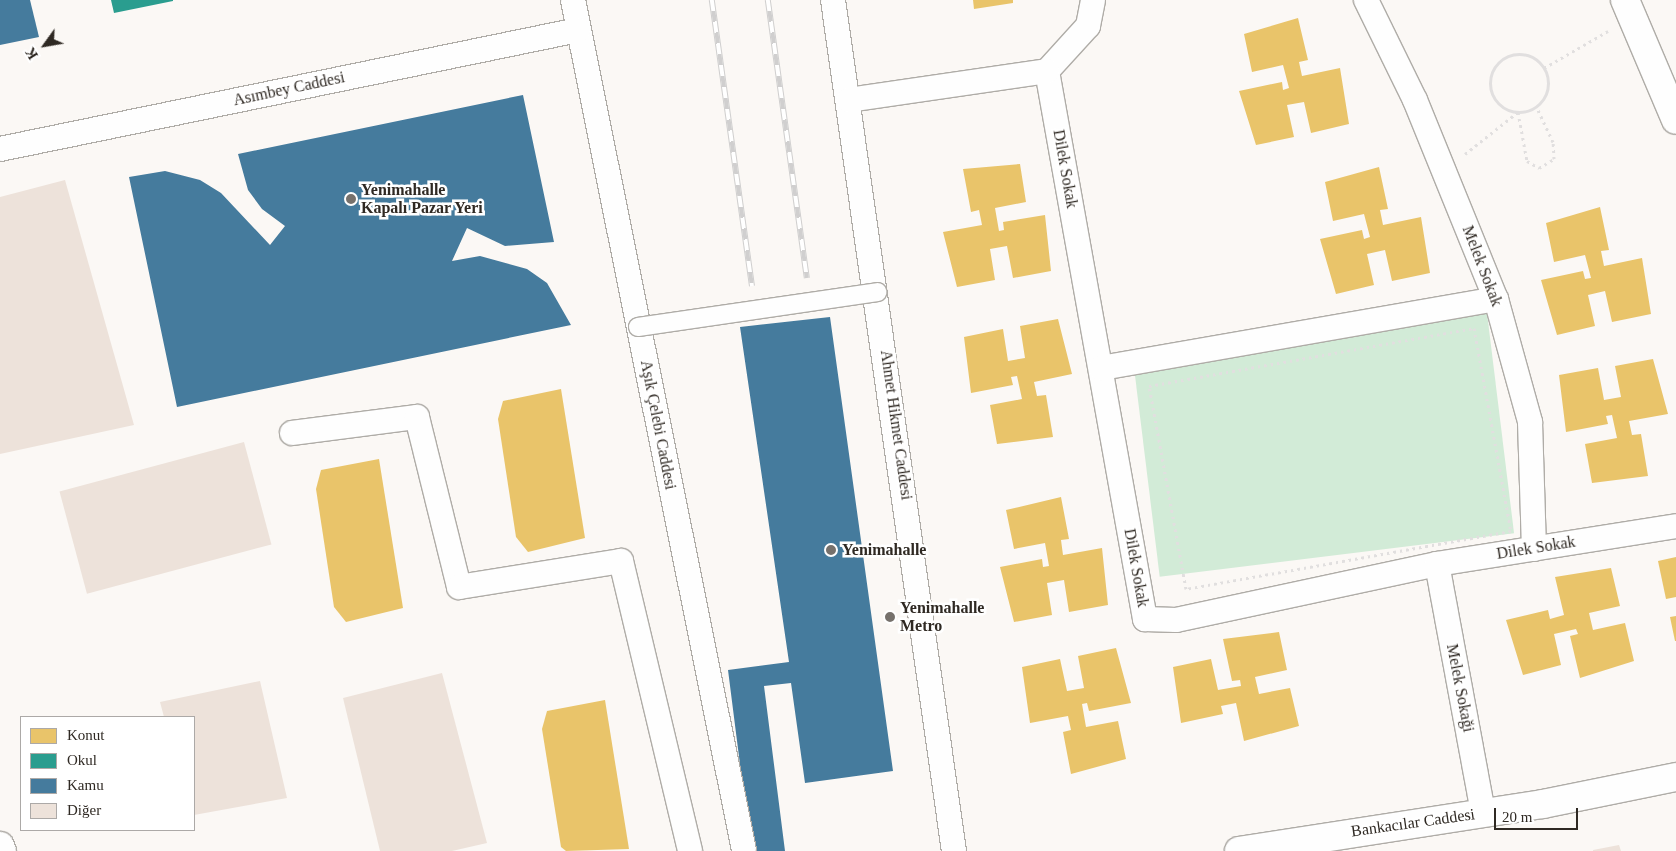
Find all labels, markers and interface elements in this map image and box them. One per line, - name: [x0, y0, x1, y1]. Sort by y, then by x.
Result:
- north arrow: [20, 20, 70, 70]
- text: K: [23, 45, 41, 62]
- street label: Asımbey Caddesi: [232, 68, 346, 110]
- street label: Dilek Sokak: [1049, 128, 1081, 210]
- place label: Yenimahalle Kapalı Pazar Yeri: [361, 180, 484, 218]
- marker: Yenimahalle Kapalı Pazar Yeri: [345, 193, 357, 205]
- street label: Melek Sokak: [1458, 223, 1506, 309]
- street label: Ahmet Hikmet Caddesi: [876, 349, 916, 501]
- street label: Aşık Çelebi Caddesi: [636, 359, 680, 491]
- street label: Dilek Sokak: [1120, 527, 1152, 609]
- street label: Dilek Sokak: [1495, 532, 1577, 564]
- place label: Yenimahalle: [842, 540, 926, 560]
- marker: Yenimahalle: [824, 543, 838, 557]
- place label: Yenimahalle Metro: [900, 598, 984, 636]
- marker: Yenimahalle Metro: [884, 611, 896, 623]
- street label: Melek Sokaği: [1442, 642, 1478, 734]
- legend: [20, 716, 195, 831]
- text: Konut: [67, 727, 105, 743]
- text: Okul: [67, 752, 97, 768]
- text: Kamu: [67, 777, 104, 793]
- scale bar: [1496, 798, 1580, 830]
- text: Diğer: [67, 802, 101, 818]
- street label: Bankacılar Caddesi: [1350, 805, 1476, 841]
- text: 20 m: [1502, 809, 1532, 825]

